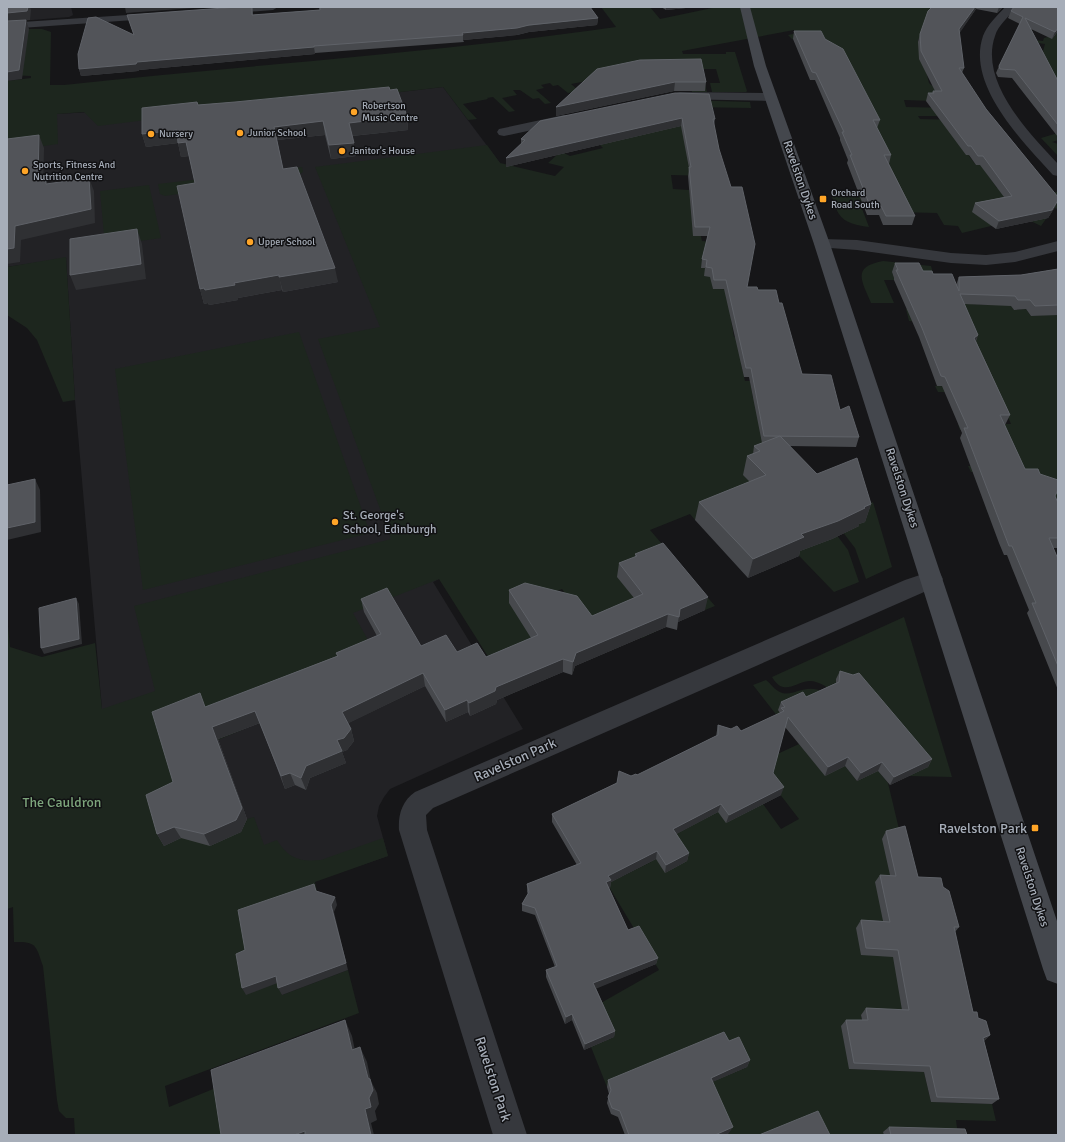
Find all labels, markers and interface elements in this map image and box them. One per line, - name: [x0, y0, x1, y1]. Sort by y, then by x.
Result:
- place label: Robertson Music Centre: [362, 100, 418, 124]
- marker: Robertson Music Centre: [349, 107, 359, 117]
- place label: Junior School: [248, 127, 306, 139]
- place label: Nursery: [159, 128, 193, 140]
- marker: Junior School: [235, 128, 245, 138]
- marker: Nursery: [146, 129, 156, 139]
- street label: Ravelston Dykes: [779, 138, 821, 222]
- place label: Janitor's House: [350, 145, 415, 157]
- marker: Janitor's House: [337, 146, 347, 156]
- place label: Sports, Fitness And Nutrition Centre: [33, 159, 115, 183]
- marker: Sports, Fitness And Nutrition Centre: [20, 166, 30, 176]
- place label: Orchard Road South: [831, 187, 880, 211]
- marker: Orchard Road South: [818, 194, 828, 204]
- place label: Upper School: [258, 236, 315, 248]
- marker: Upper School: [245, 237, 255, 247]
- street label: Ravelston Dykes: [882, 446, 922, 530]
- place label: St. George's School, Edinburgh: [343, 508, 437, 537]
- marker: St. George's School, Edinburgh: [330, 517, 340, 527]
- street label: Ravelston Park: [471, 734, 559, 786]
- park label: The Cauldron: [23, 794, 101, 811]
- place label: Ravelston Park: [939, 820, 1027, 837]
- marker: Ravelston Park: [1030, 823, 1040, 833]
- street label: Ravelston Dykes: [1012, 845, 1052, 929]
- street label: Ravelston Park: [471, 1034, 515, 1124]

